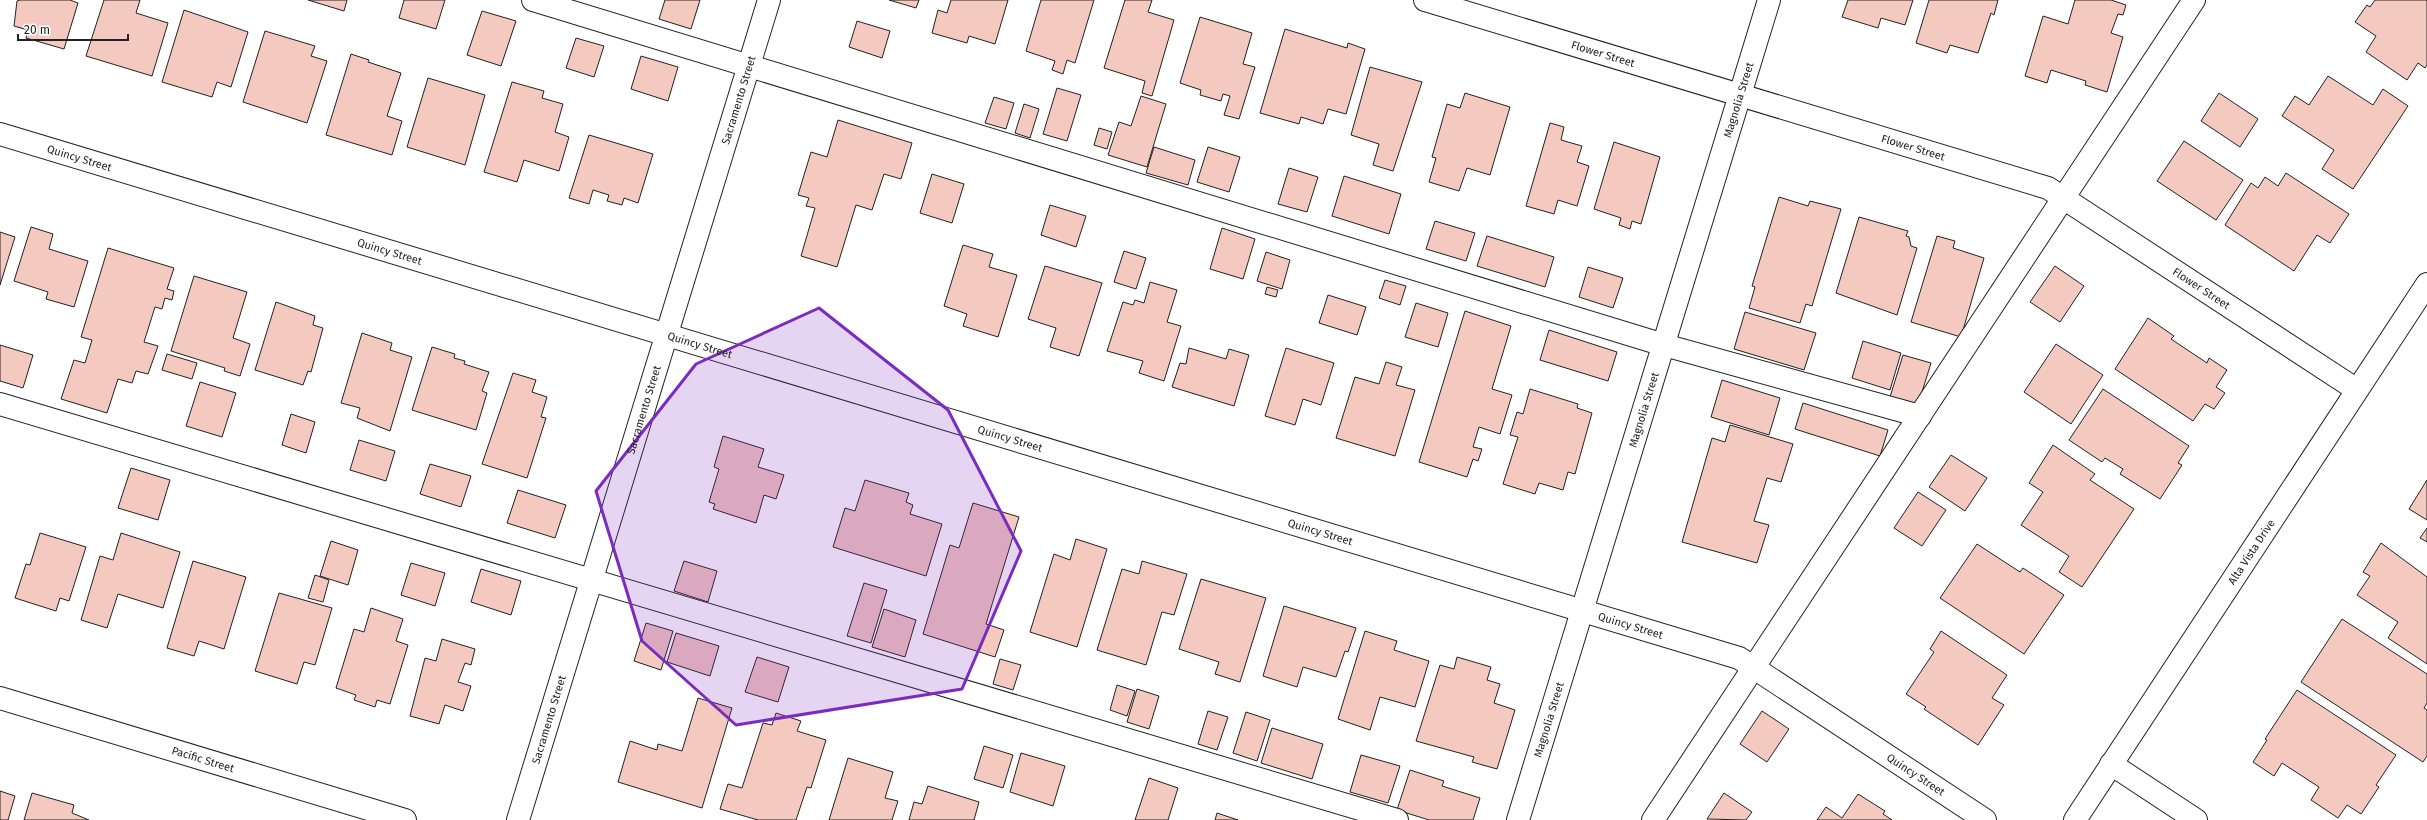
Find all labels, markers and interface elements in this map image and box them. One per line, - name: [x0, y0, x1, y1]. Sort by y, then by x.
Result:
- scale bar: [18, 16, 128, 42]
- text: 20 m: [24, 23, 50, 37]
- street label: Flower Street: [1570, 38, 1636, 69]
- street label: Sacramento Street: [719, 54, 758, 146]
- street label: Magnolia Street: [1721, 61, 1756, 139]
- street label: Flower Street: [1880, 132, 1947, 163]
- street label: Quincy Street: [45, 142, 113, 174]
- street label: Quincy Street: [356, 236, 424, 267]
- street label: Flower Street: [2170, 265, 2233, 312]
- street label: Quincy Street: [666, 329, 734, 361]
- street label: Sacramento Street: [624, 364, 663, 456]
- street label: Magnolia Street: [1626, 370, 1661, 449]
- street label: Quincy Street: [976, 422, 1044, 454]
- street label: Quincy Street: [1286, 516, 1354, 548]
- street label: Alta Vista Drive: [2225, 517, 2277, 587]
- street label: Quincy Street: [1597, 609, 1665, 641]
- street label: Sacramento Street: [529, 674, 568, 766]
- street label: Magnolia Street: [1531, 680, 1566, 759]
- street label: Pacific Street: [170, 744, 236, 775]
- street label: Quincy Street: [1884, 751, 1947, 798]

